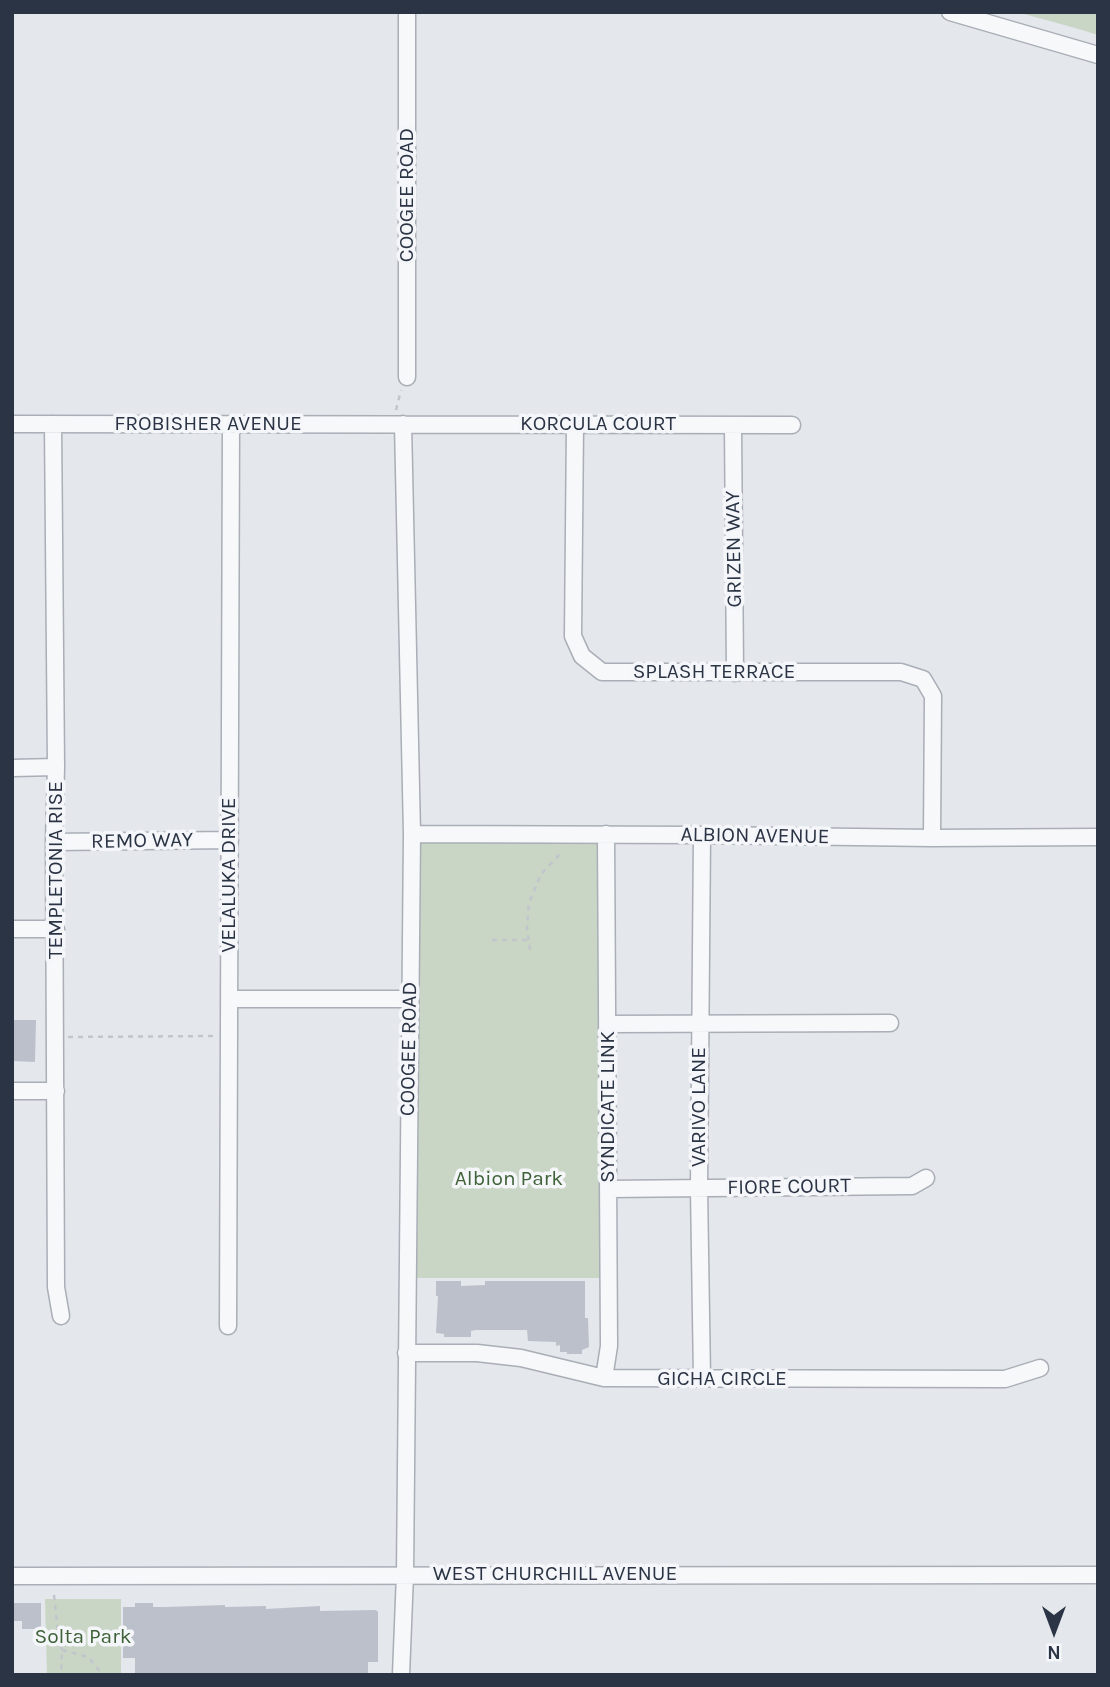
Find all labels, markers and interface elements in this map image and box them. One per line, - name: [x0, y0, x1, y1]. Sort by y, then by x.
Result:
- street label: COOGEE ROAD: [394, 128, 420, 262]
- street label: FROBISHER AVENUE: [114, 411, 302, 437]
- street label: KORCULA COURT: [520, 411, 676, 437]
- street label: GRIZEN WAY: [720, 490, 748, 608]
- street label: SPLASH TERRACE: [633, 659, 795, 685]
- street label: TEMPLETONIA RISE: [43, 781, 69, 959]
- street label: VELALUKA DRIVE: [216, 797, 242, 953]
- street label: ALBION AVENUE: [680, 822, 830, 850]
- street label: REMO WAY: [91, 828, 193, 854]
- street label: COOGEE ROAD: [395, 982, 423, 1116]
- street label: SYNDICATE LINK: [595, 1031, 621, 1183]
- street label: VARIVO LANE: [686, 1047, 712, 1167]
- park label: Albion Park: [455, 1166, 563, 1192]
- street label: FIORE COURT: [727, 1173, 851, 1201]
- street label: GICHA CIRCLE: [657, 1366, 787, 1392]
- street label: WEST CHURCHILL AVENUE: [433, 1561, 677, 1587]
- north arrow: [1019, 1596, 1089, 1666]
- park label: Solta Park: [34, 1624, 132, 1650]
- text: N: [1047, 1641, 1061, 1663]

